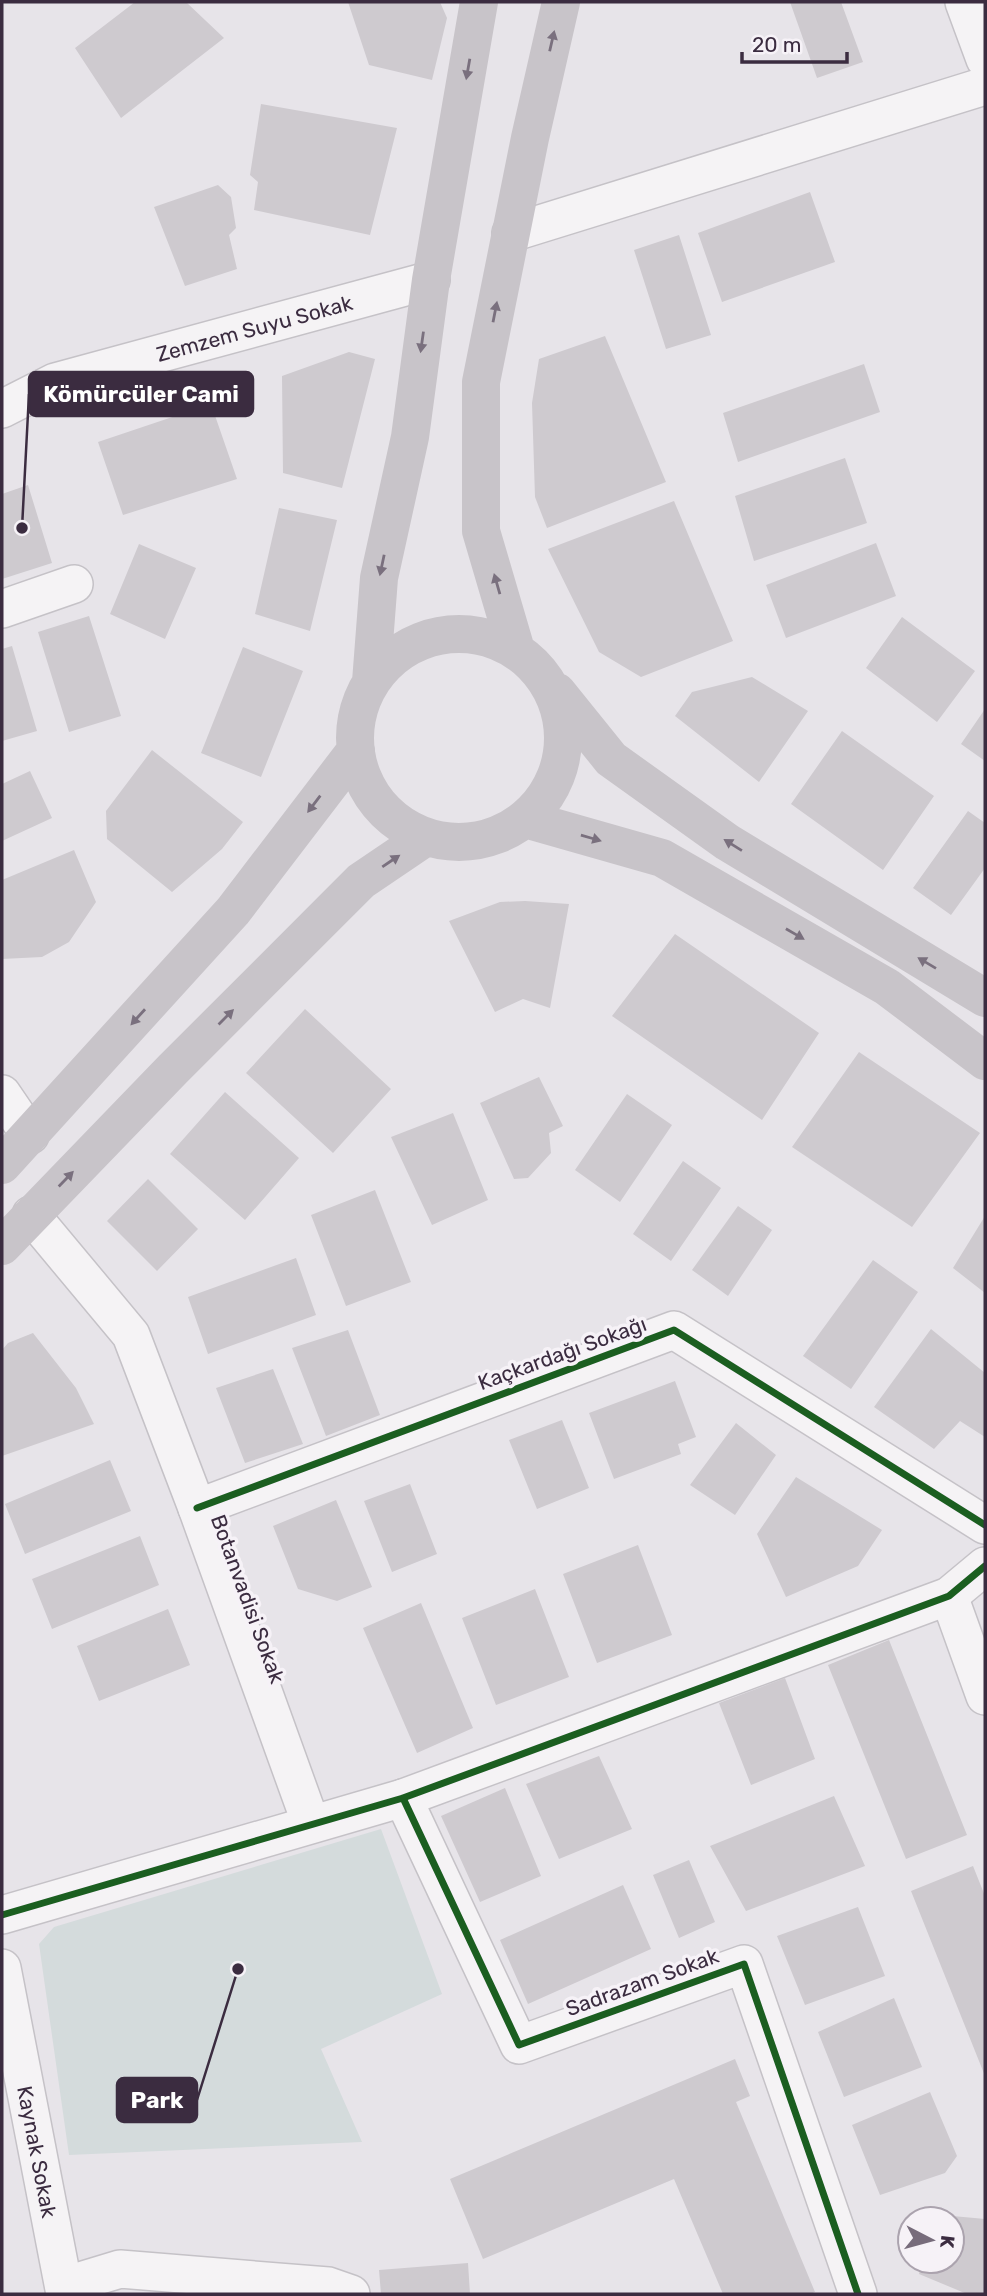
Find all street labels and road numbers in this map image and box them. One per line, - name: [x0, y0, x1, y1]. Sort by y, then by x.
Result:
- street label: Zemzem Suyu Sokak: [153, 289, 355, 366]
- street label: Kaçkardağı Sokağı: [474, 1311, 650, 1395]
- street label: Botanvadisi Sokak: [206, 1511, 290, 1687]
- street label: Sadrazam Sokak: [562, 1943, 722, 2021]
- street label: Kaynak Sokak: [13, 2084, 62, 2220]

